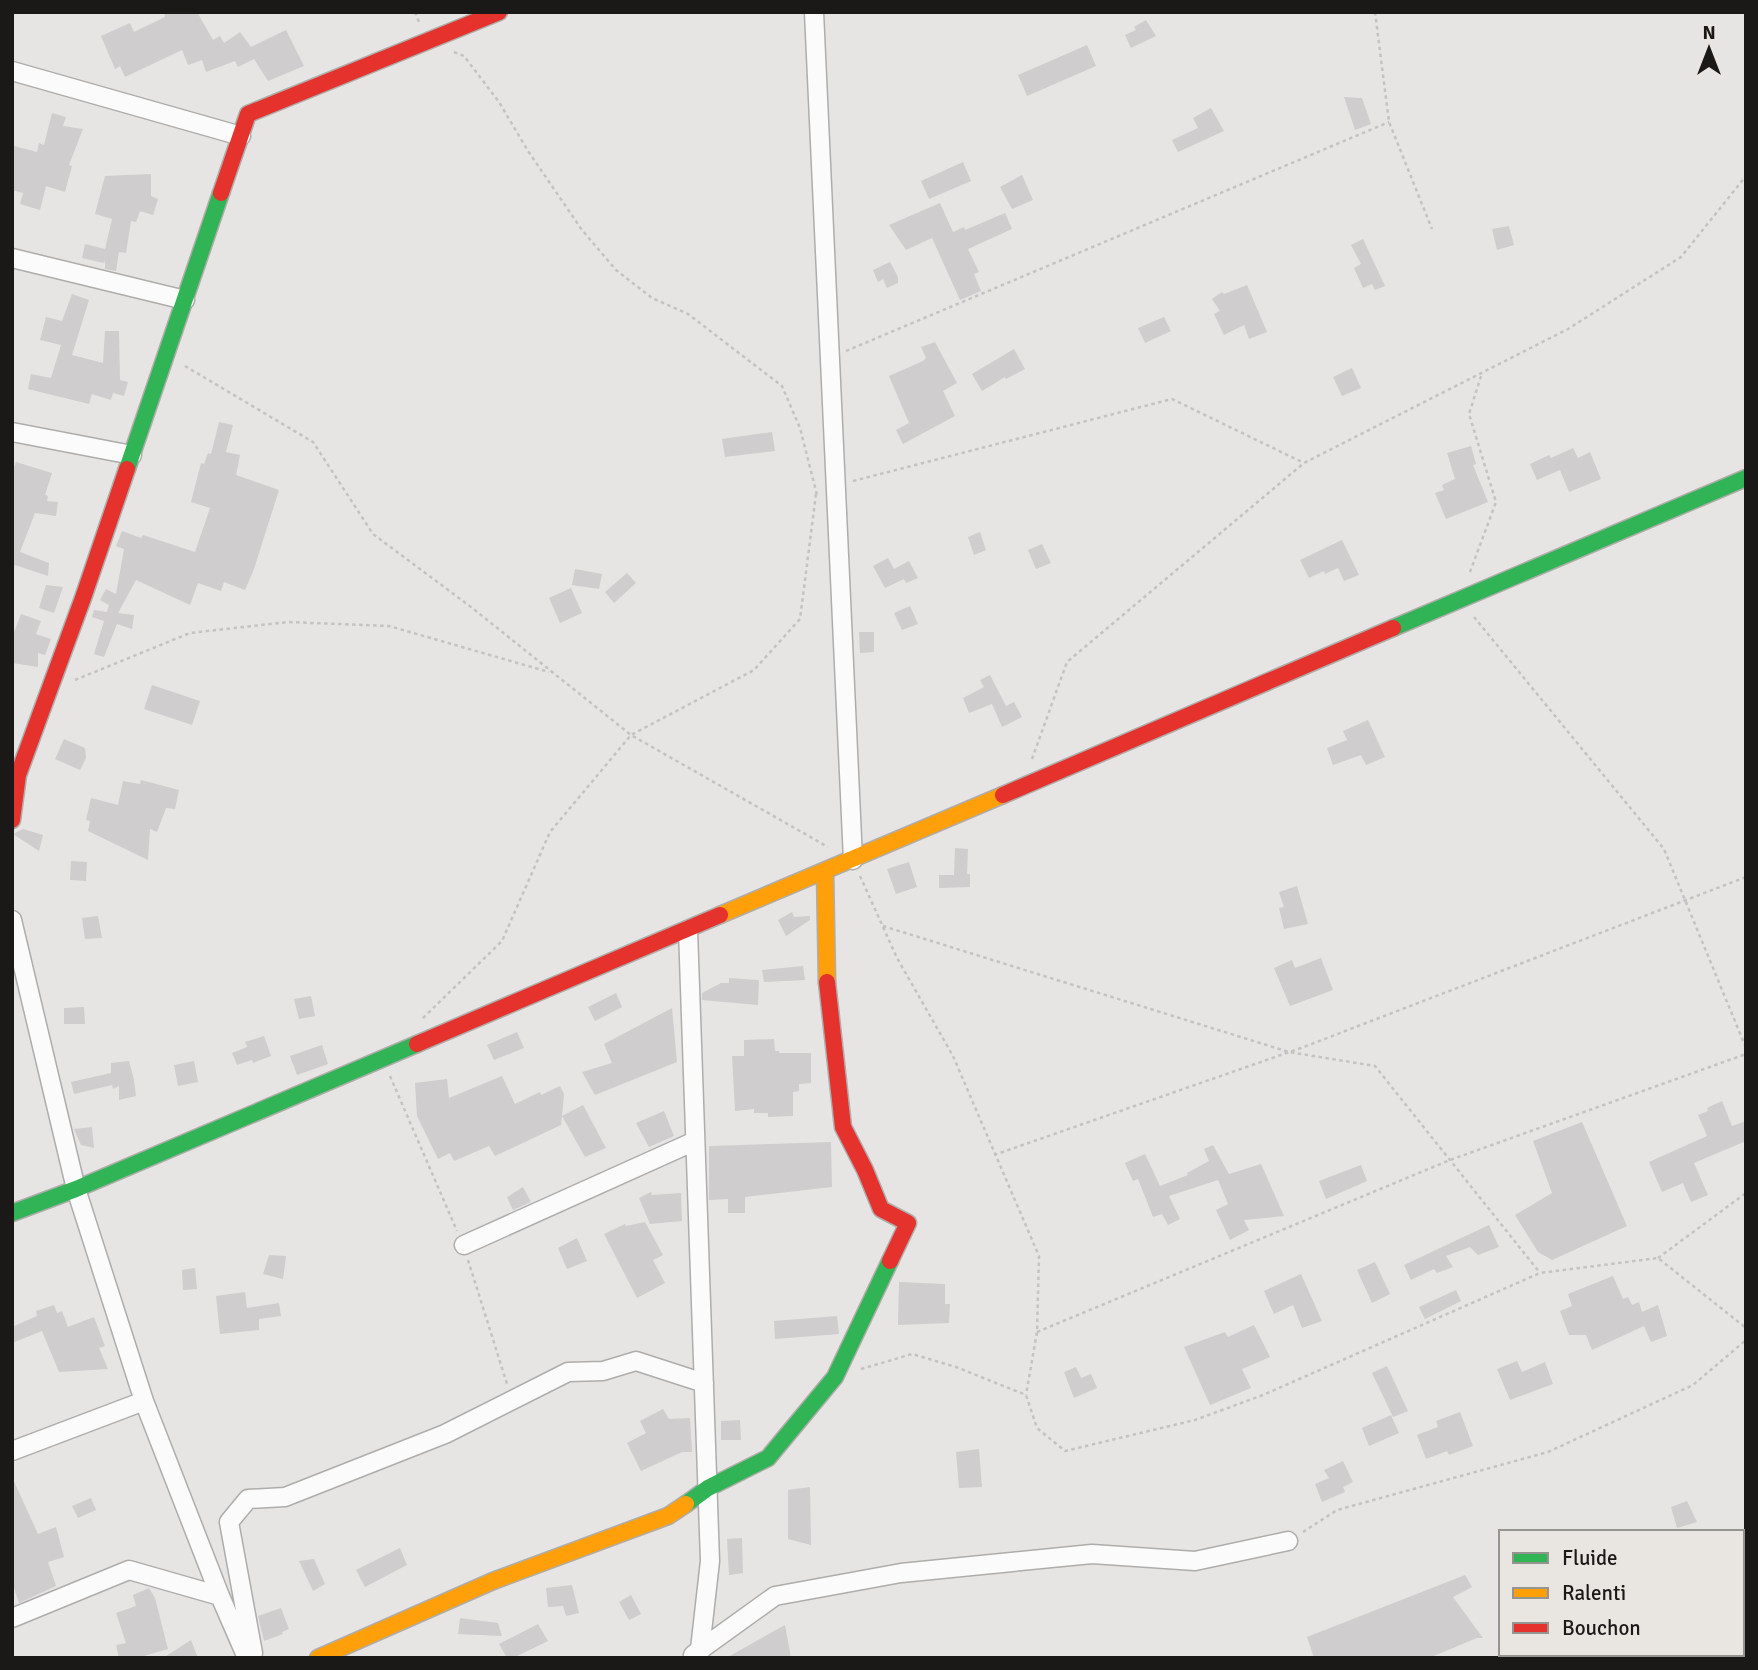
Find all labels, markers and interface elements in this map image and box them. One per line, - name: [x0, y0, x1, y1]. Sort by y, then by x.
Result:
- north arrow: [1674, 14, 1744, 84]
- text: N: [1702, 21, 1716, 45]
- legend: [1499, 1530, 1744, 1656]
- text: Fluide: [1562, 1545, 1618, 1571]
- text: Ralenti: [1562, 1580, 1626, 1606]
- text: Bouchon: [1562, 1615, 1641, 1641]

